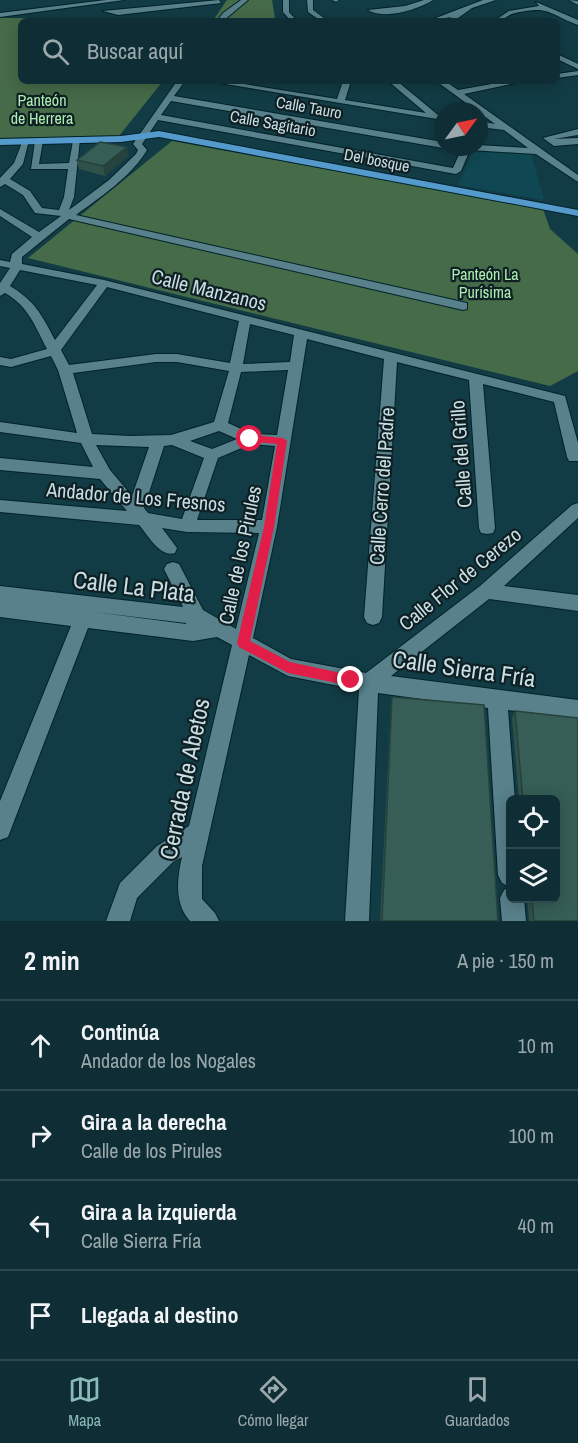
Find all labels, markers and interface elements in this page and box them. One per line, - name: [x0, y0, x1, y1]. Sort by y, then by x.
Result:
- search box: [18, 18, 560, 84]
- icon: search: [39, 35, 72, 68]
- text: Buscar aquí: [87, 36, 183, 66]
- park label: Panteón de Herrera: [11, 89, 74, 129]
- street label: Calle Tauro: [274, 90, 344, 124]
- north arrow: [434, 102, 488, 156]
- street label: Calle Sagitario: [228, 105, 318, 141]
- street label: Del bosque: [342, 143, 412, 177]
- street label: Calle Manzanos: [149, 262, 269, 317]
- park label: Panteón La Purísima: [451, 263, 519, 303]
- street label: Calle del Grillo: [443, 399, 478, 509]
- street label: Calle Cerro del Padre: [363, 406, 400, 566]
- route start: [236, 425, 262, 451]
- street label: Andador de Los Fresnos: [44, 475, 227, 518]
- street label: Calle de los Pirules: [212, 483, 267, 627]
- street label: Calle Flor de Cerezo: [393, 521, 527, 636]
- street label: Calle La Plata: [71, 563, 197, 609]
- street label: Calle Sierra Fría: [390, 642, 538, 694]
- route end: [337, 666, 363, 692]
- street label: Cerrada de Abetos: [151, 695, 217, 862]
- map controls: [506, 795, 560, 903]
- button: locate: [506, 795, 560, 849]
- button: layers: [506, 849, 560, 903]
- text: 2 min: [24, 943, 80, 978]
- text: A pie · 150 m: [457, 947, 554, 974]
- text: Continúa: [81, 1017, 159, 1047]
- icon: ahead: [24, 1029, 57, 1062]
- text: 10 m: [518, 1032, 554, 1059]
- text: Andador de los Nogales: [81, 1047, 256, 1074]
- text: Gira a la derecha: [81, 1107, 226, 1137]
- icon: right: [24, 1119, 57, 1152]
- text: 100 m: [508, 1122, 554, 1149]
- text: Calle de los Pirules: [81, 1137, 222, 1164]
- text: Gira a la izquierda: [81, 1197, 236, 1227]
- icon: left: [24, 1209, 57, 1242]
- text: 40 m: [518, 1212, 554, 1239]
- text: Calle Sierra Fría: [81, 1227, 201, 1254]
- icon: arrive: [24, 1299, 57, 1332]
- text: Llegada al destino: [81, 1300, 238, 1330]
- tab: Mapa: [68, 1373, 101, 1431]
- tab: Cómo llegar: [238, 1373, 308, 1431]
- tab: Guardados: [445, 1373, 510, 1431]

